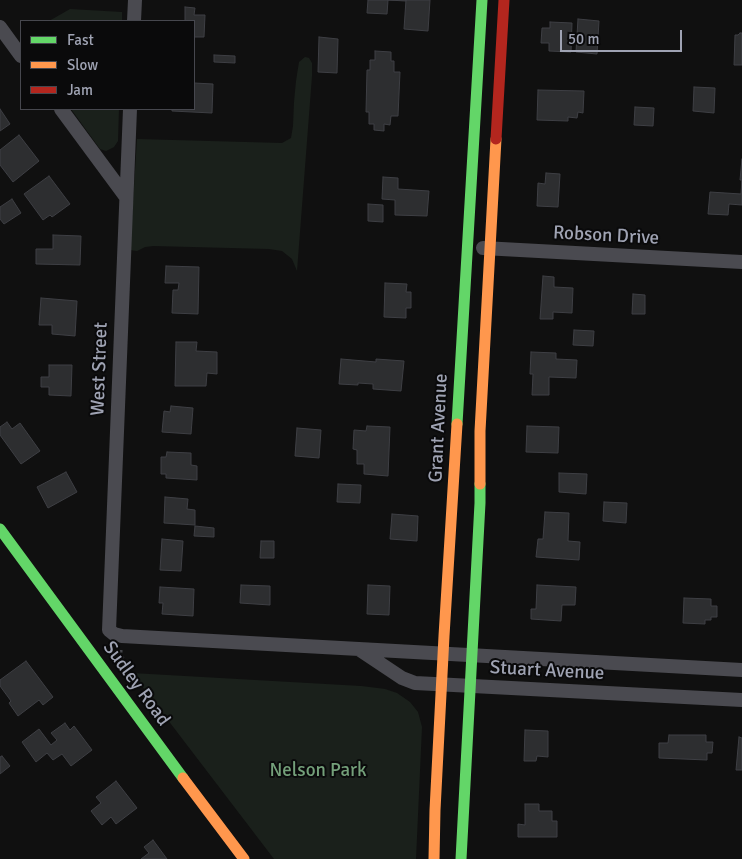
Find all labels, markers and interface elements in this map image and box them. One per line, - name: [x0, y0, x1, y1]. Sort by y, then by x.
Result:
- legend: [20, 20, 195, 110]
- scale bar: [562, 20, 684, 52]
- text: 50 m: [568, 30, 599, 48]
- text: Fast: [67, 31, 94, 49]
- text: Slow: [67, 56, 98, 74]
- text: Jam: [67, 81, 93, 99]
- street label: Robson Drive: [552, 222, 660, 250]
- street label: West Street: [87, 322, 113, 416]
- street label: Grant Avenue: [425, 373, 453, 483]
- street label: Sudley Road: [98, 637, 174, 731]
- street label: Stuart Avenue: [489, 657, 605, 685]
- park label: Nelson Park: [269, 760, 367, 782]

